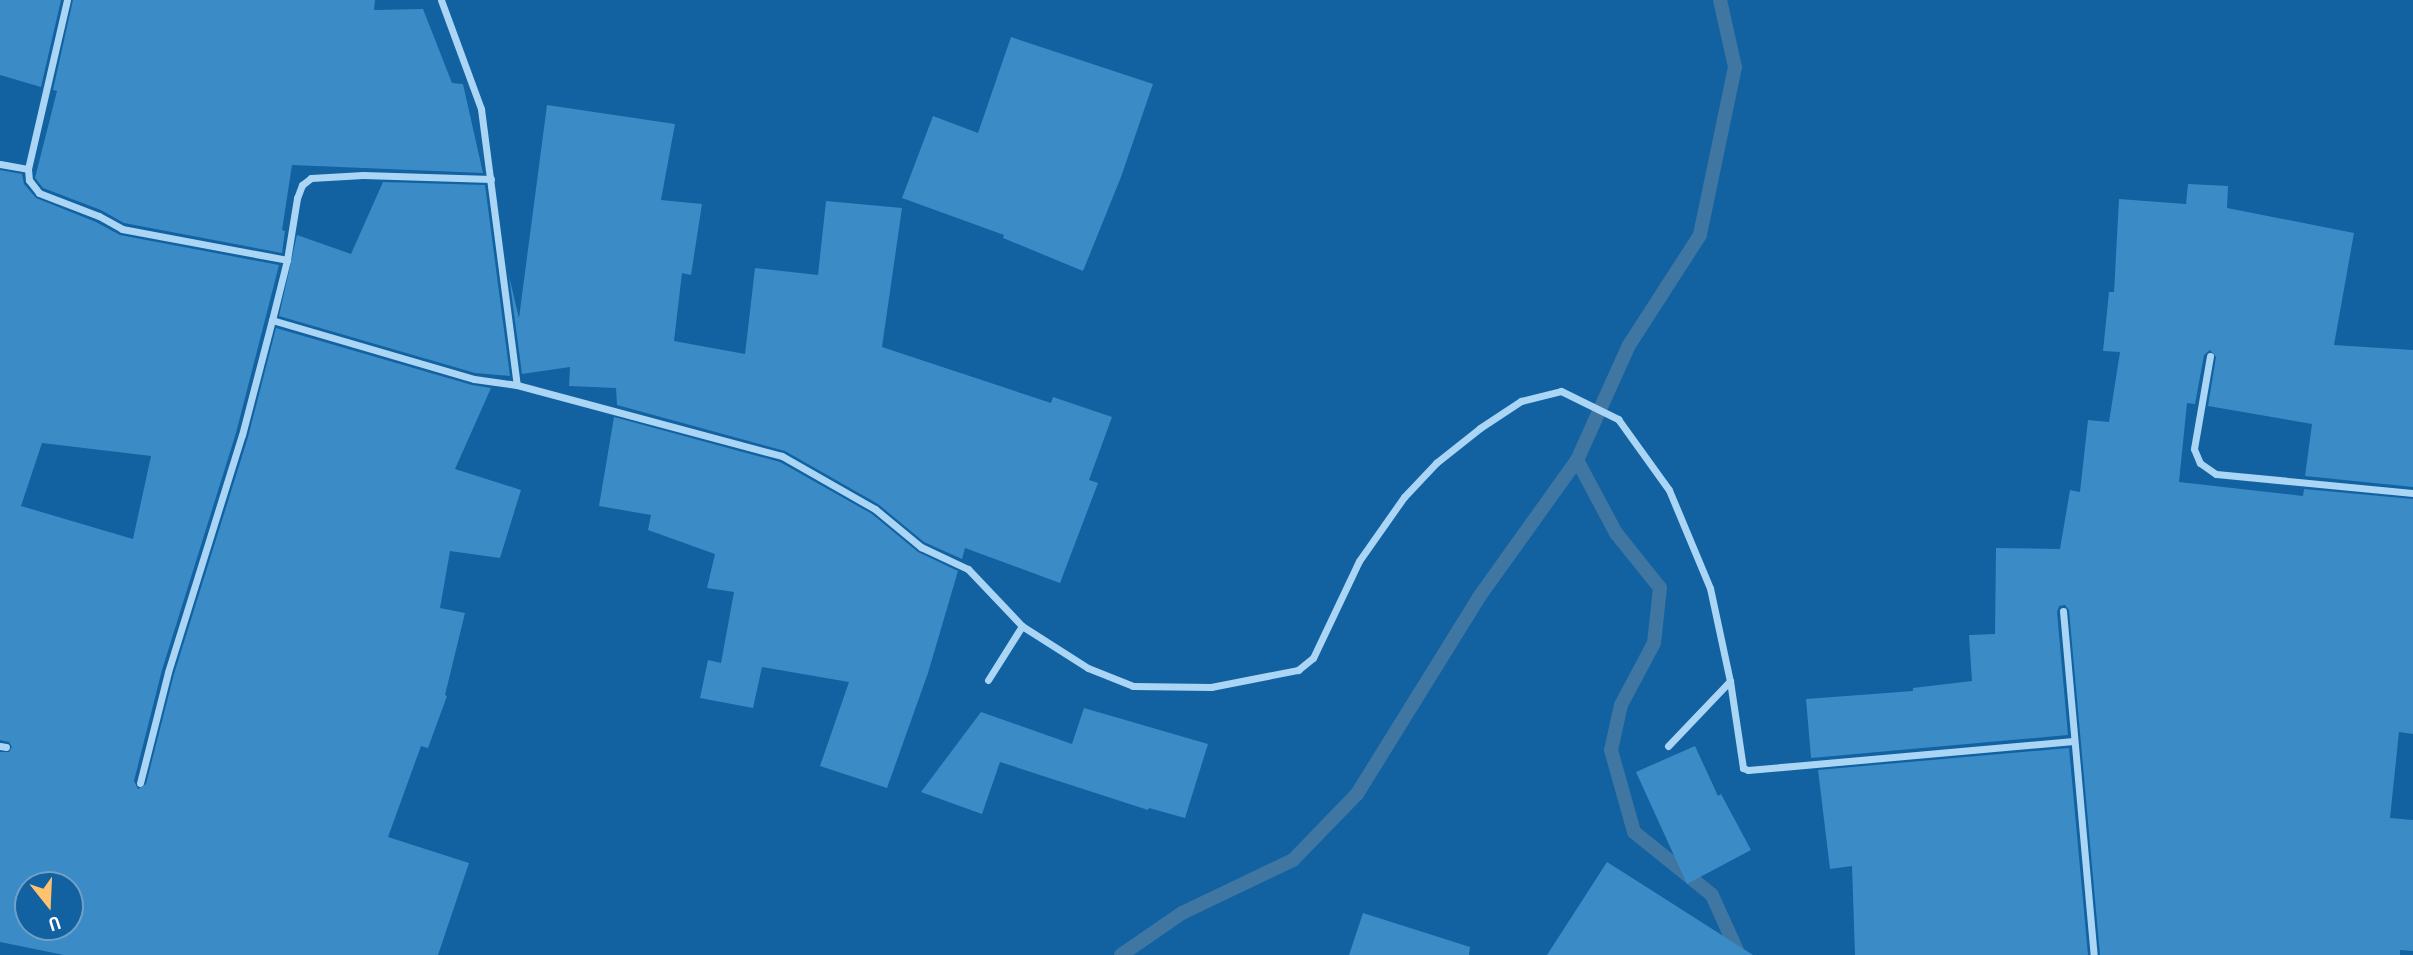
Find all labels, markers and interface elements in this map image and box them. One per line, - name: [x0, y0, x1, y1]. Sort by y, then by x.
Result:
- north arrow: [14, 871, 84, 941]
- text: U: [46, 910, 64, 938]

